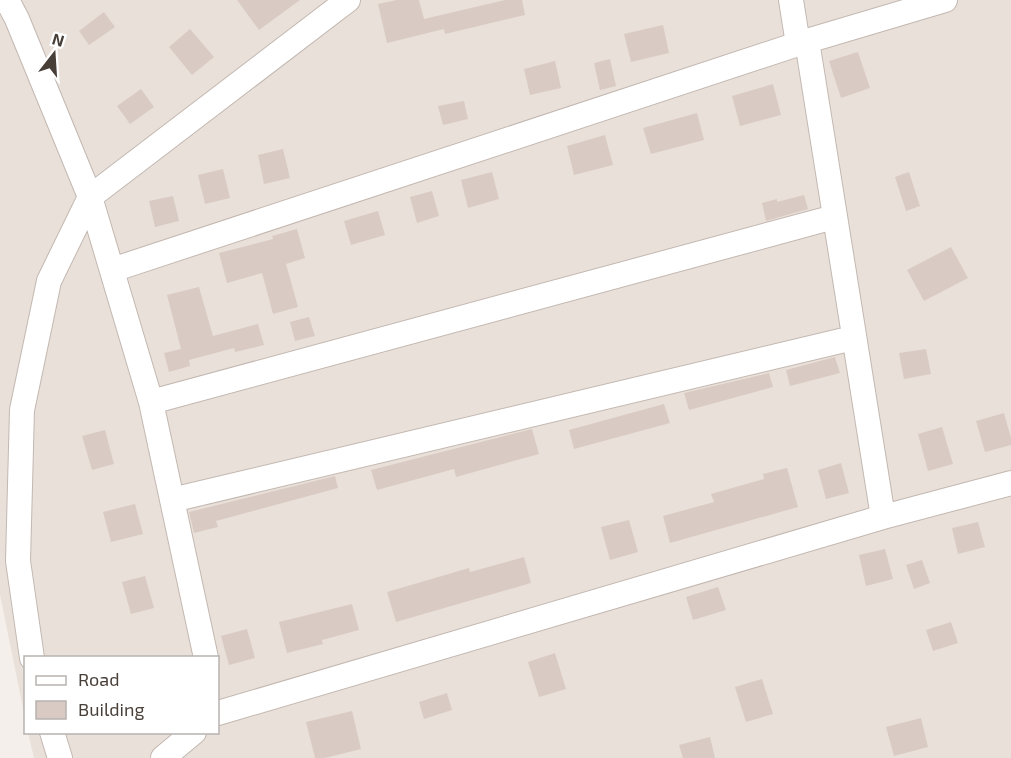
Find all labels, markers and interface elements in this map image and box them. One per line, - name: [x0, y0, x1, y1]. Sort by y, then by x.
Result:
- north arrow: [24, 24, 84, 84]
- text: N: [50, 28, 67, 50]
- legend: [24, 656, 219, 734]
- text: Road: [78, 668, 119, 690]
- text: Building: [78, 698, 145, 720]

